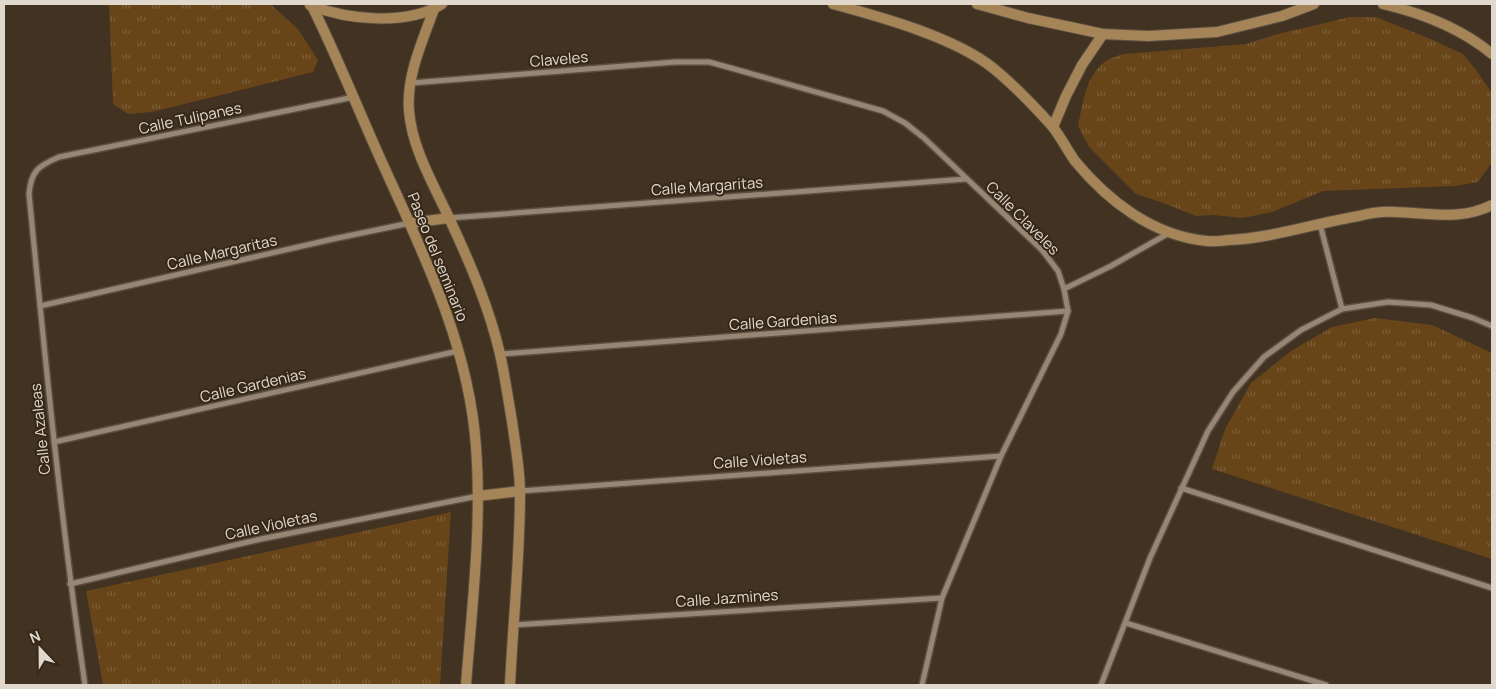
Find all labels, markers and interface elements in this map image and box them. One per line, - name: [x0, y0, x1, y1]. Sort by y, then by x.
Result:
- street label: Claveles: [529, 46, 589, 72]
- street label: Calle Tulipanes: [137, 97, 243, 139]
- street label: Calle Margaritas: [650, 172, 764, 200]
- street label: Calle Claveles: [982, 177, 1065, 260]
- street label: Paseo del seminario: [403, 189, 474, 325]
- street label: Calle Margaritas: [165, 229, 279, 275]
- street label: Calle Gardenias: [728, 307, 838, 335]
- street label: Calle Gardenias: [198, 363, 308, 407]
- street label: Calle Azaleas: [25, 382, 55, 476]
- street label: Calle Violetas: [713, 446, 807, 474]
- street label: Calle Violetas: [223, 505, 319, 545]
- street label: Calle Jazmines: [675, 584, 779, 612]
- north arrow: [15, 624, 65, 674]
- text: N: [27, 626, 43, 647]

